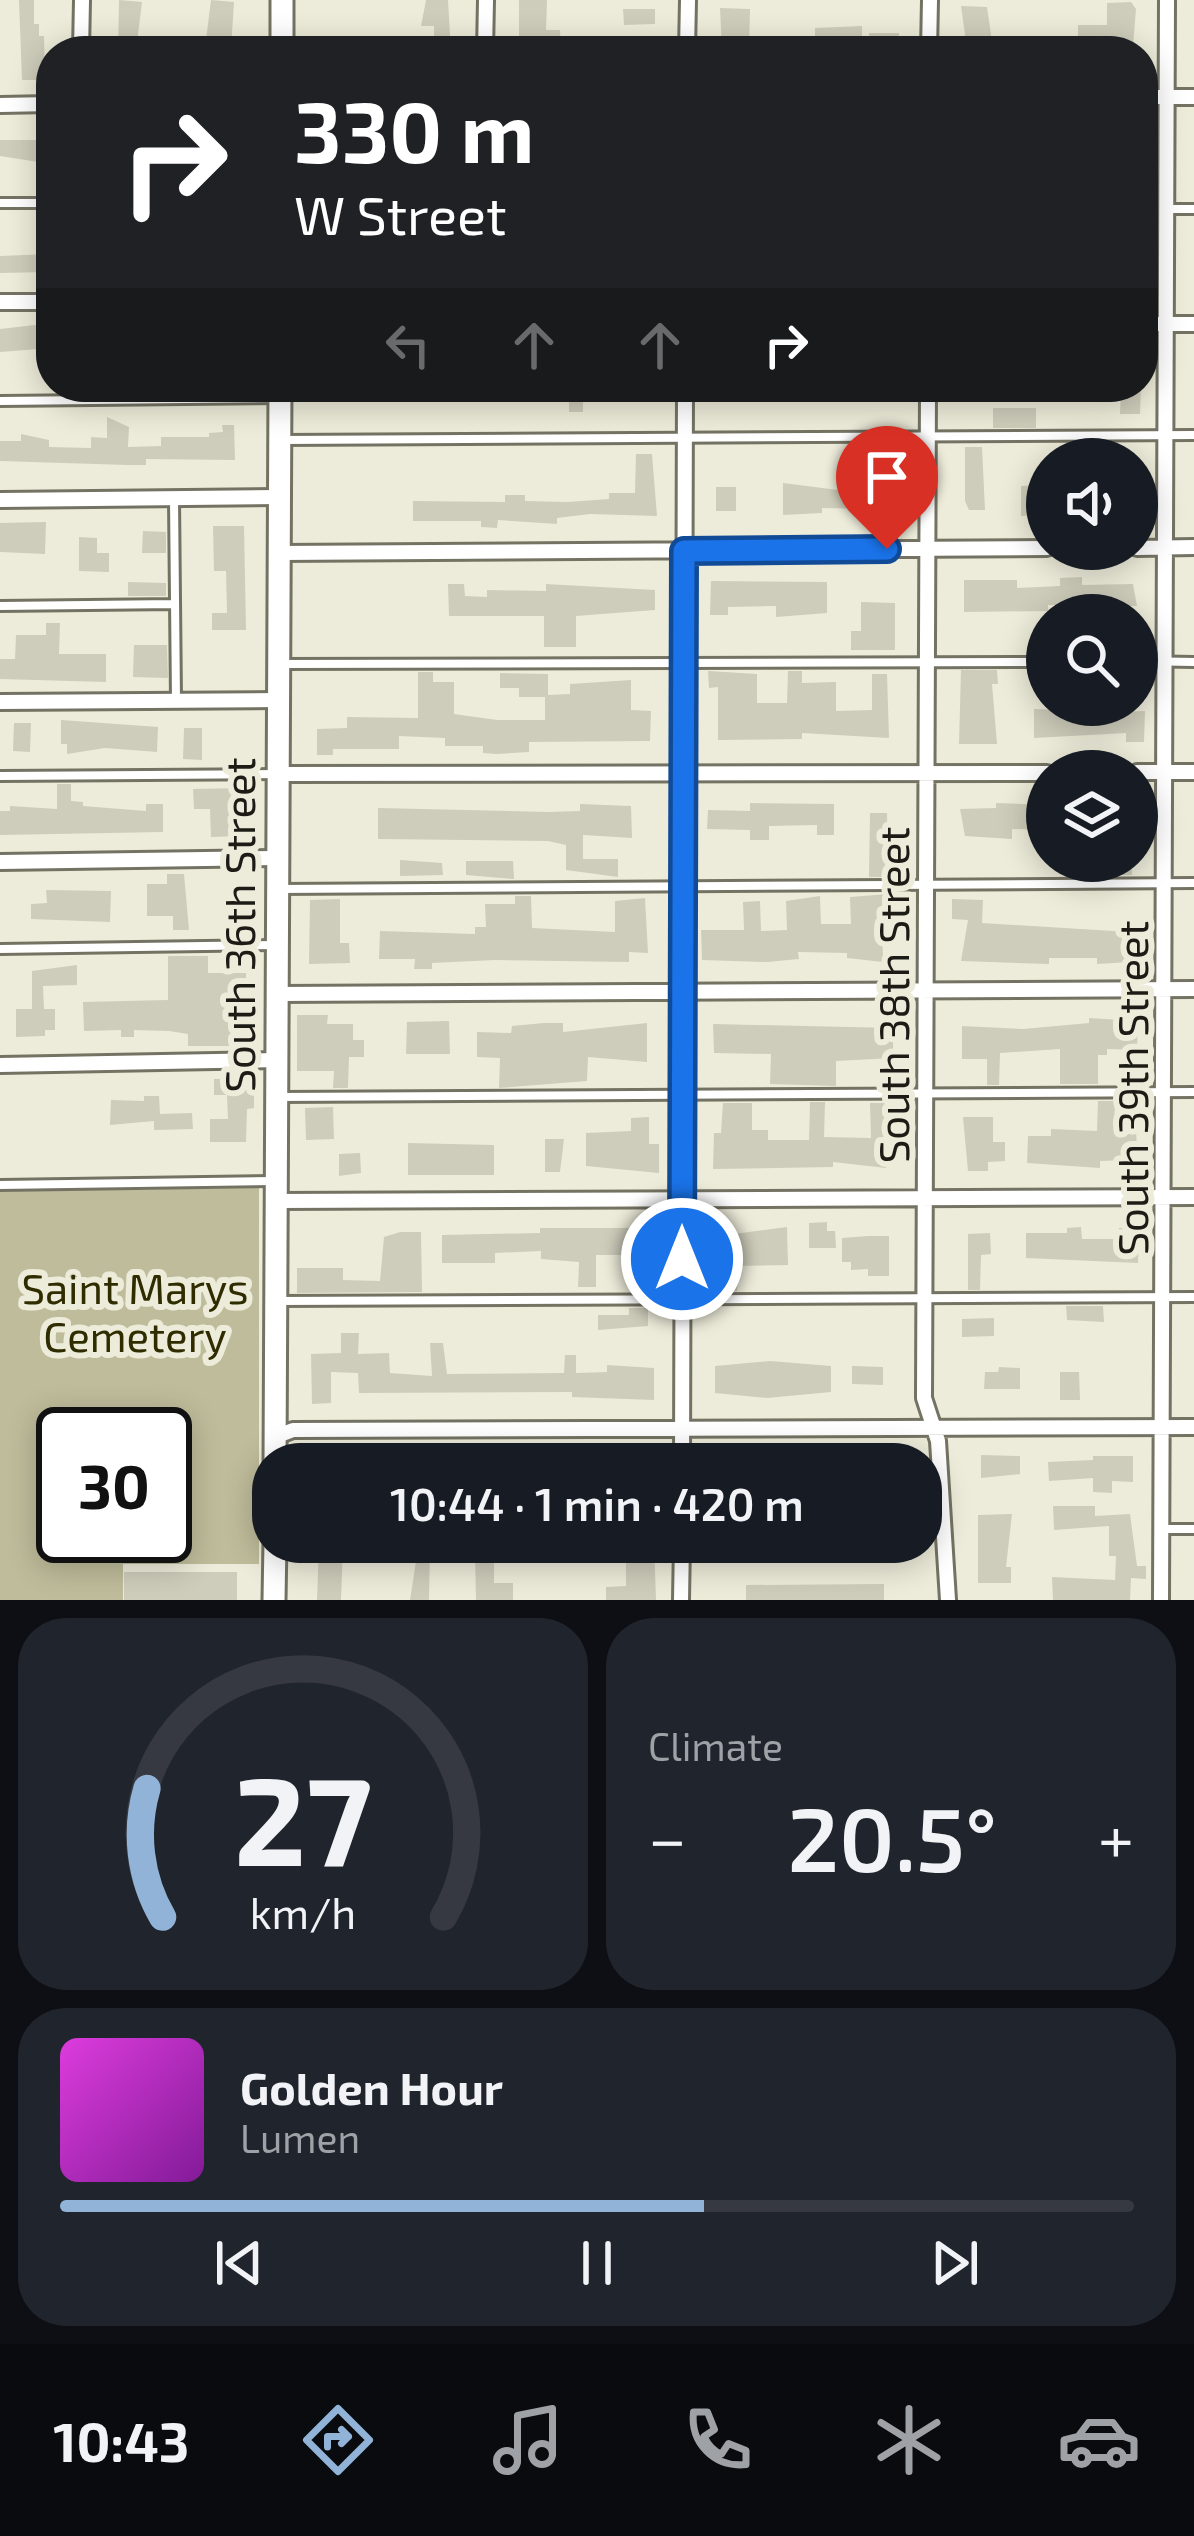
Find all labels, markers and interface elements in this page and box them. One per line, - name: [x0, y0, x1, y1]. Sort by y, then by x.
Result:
- text: 330 m: [294, 79, 534, 180]
- icon: right: [96, 84, 252, 240]
- text: W Street: [294, 181, 507, 246]
- icon: left: [375, 312, 441, 378]
- icon: ahead: [501, 312, 567, 378]
- icon: ahead: [627, 312, 693, 378]
- icon: right: [753, 312, 819, 378]
- pin: [836, 426, 938, 549]
- map controls: [1026, 438, 1158, 882]
- button: sound: [1026, 438, 1158, 570]
- icon: arrive: [854, 444, 920, 510]
- button: search: [1026, 594, 1158, 726]
- button: layers: [1026, 750, 1158, 882]
- street label: South 36th Street: [213, 758, 263, 1093]
- street label: South 38th Street: [867, 827, 917, 1163]
- street label: South 39th Street: [1106, 921, 1156, 1256]
- position arrow: [619, 1196, 745, 1322]
- park label: Saint Marys Cemetery: [21, 1262, 249, 1360]
- speed limit sign: 30: [36, 1407, 192, 1563]
- text: 10:44 · 1 min · 420 m: [390, 1476, 804, 1530]
- text: Climate: [648, 1722, 783, 1769]
- text: 27: [234, 1741, 372, 1891]
- text: 20.5°: [787, 1782, 997, 1890]
- text: −: [648, 1797, 687, 1876]
- text: +: [1098, 1797, 1134, 1876]
- text: km/h: [250, 1886, 356, 1938]
- text: Golden Hour: [240, 2060, 503, 2114]
- text: Lumen: [240, 2114, 360, 2161]
- icon: previous: [206, 2230, 272, 2296]
- icon: pause: [564, 2230, 630, 2296]
- icon: next: [922, 2230, 988, 2296]
- icon: directions: [296, 2398, 380, 2482]
- icon: music: [486, 2398, 570, 2482]
- icon: phone: [676, 2398, 760, 2482]
- icon: climate: [867, 2398, 951, 2482]
- icon: car: [1057, 2398, 1141, 2482]
- text: 10:43: [53, 2408, 189, 2473]

